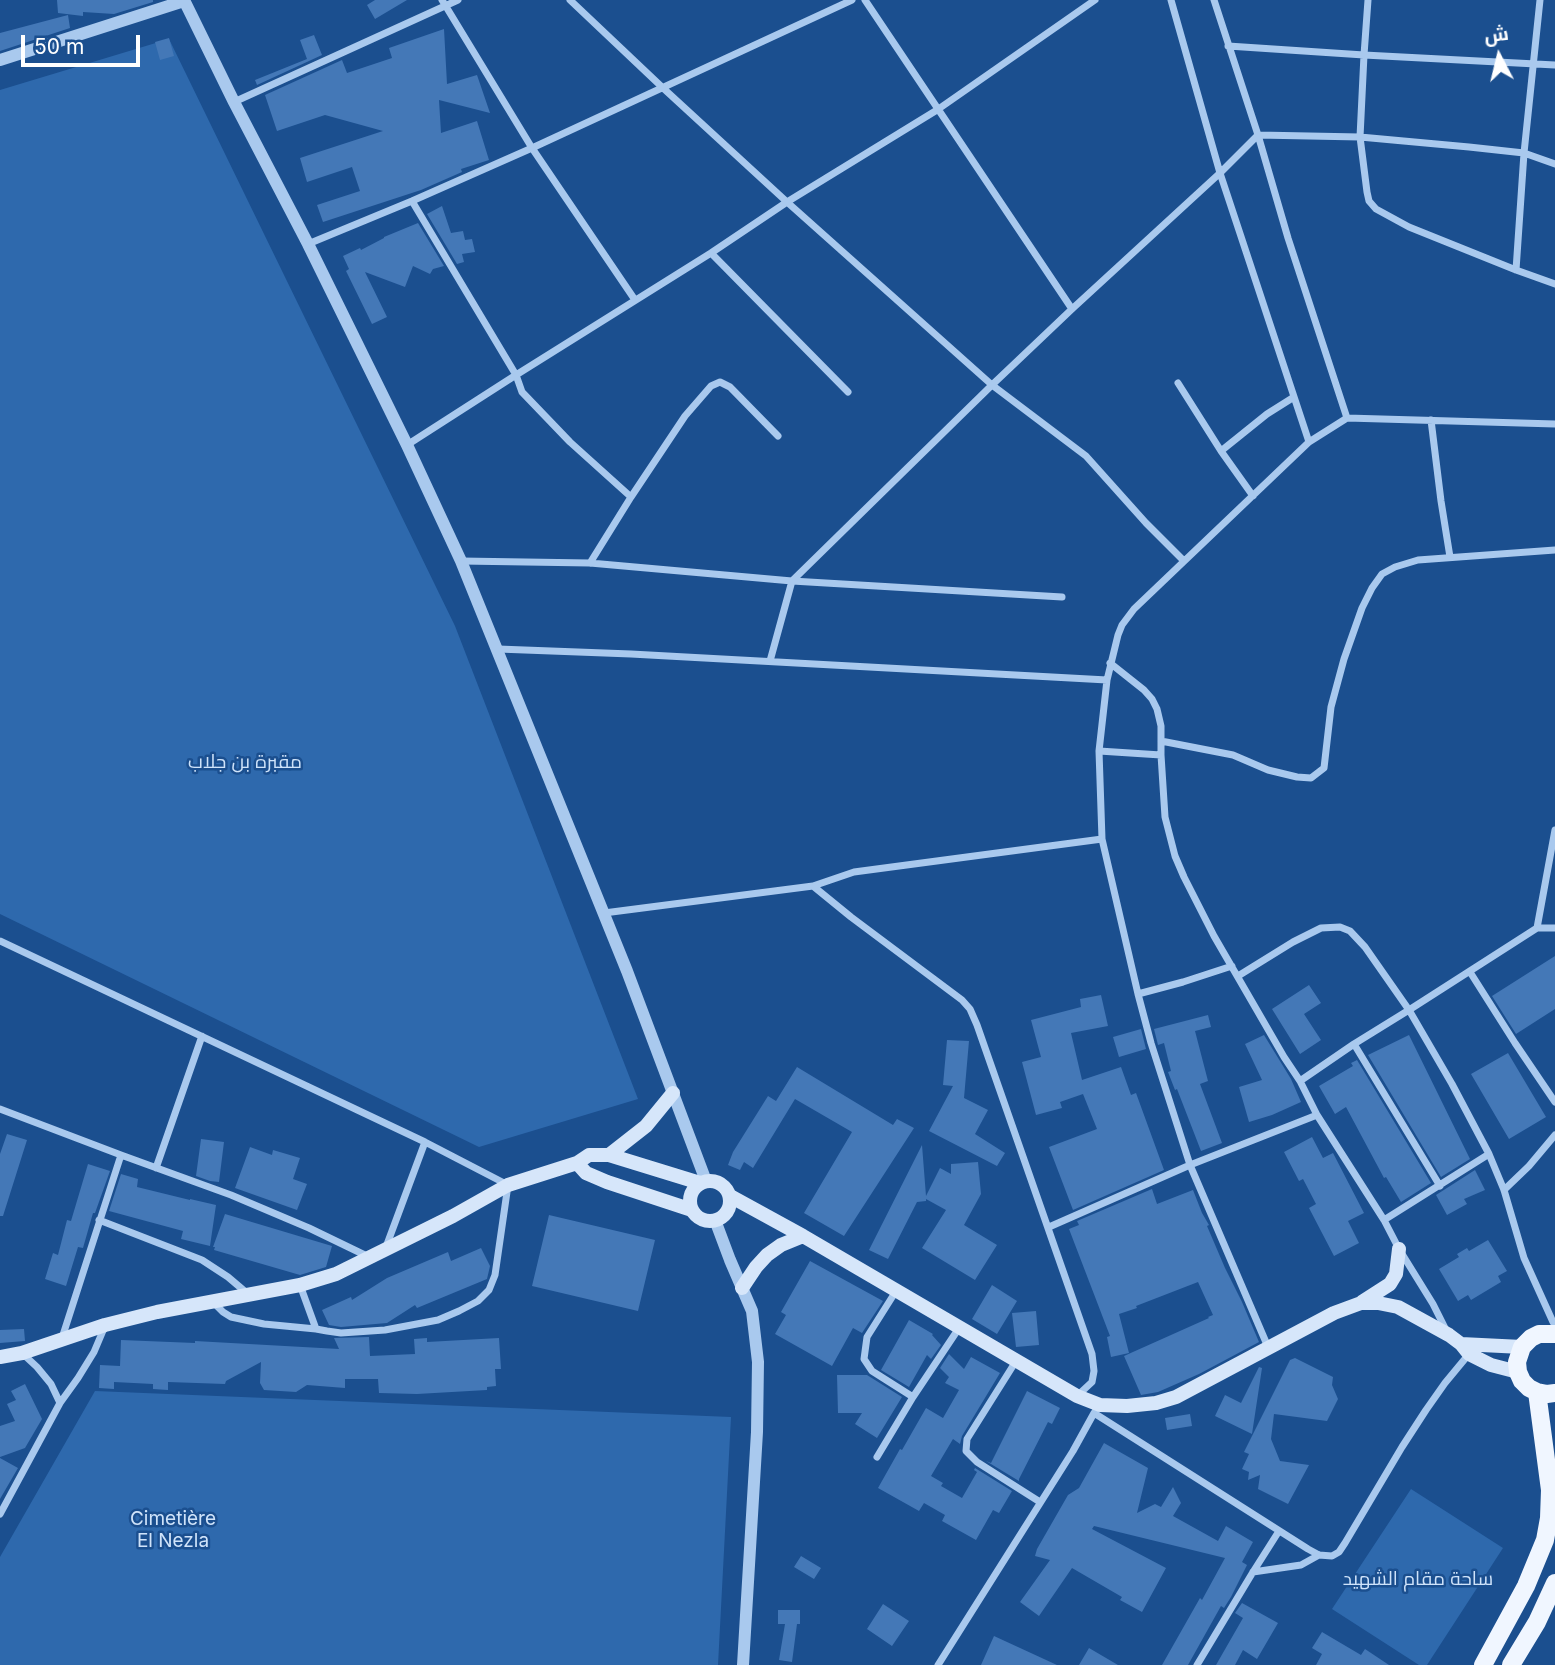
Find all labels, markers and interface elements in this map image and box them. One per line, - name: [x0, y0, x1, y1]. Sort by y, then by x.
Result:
- scale bar: [24, 21, 144, 65]
- north arrow: [1464, 21, 1534, 91]
- text: ش: [1483, 22, 1510, 48]
- text: 50 m: [34, 34, 84, 59]
- park label: مقبرة بن جلاب: [188, 751, 302, 773]
- park label: Cimetière El Nezla: [130, 1508, 216, 1552]
- park label: ساحة مقام الشهيد: [1343, 1568, 1493, 1590]

